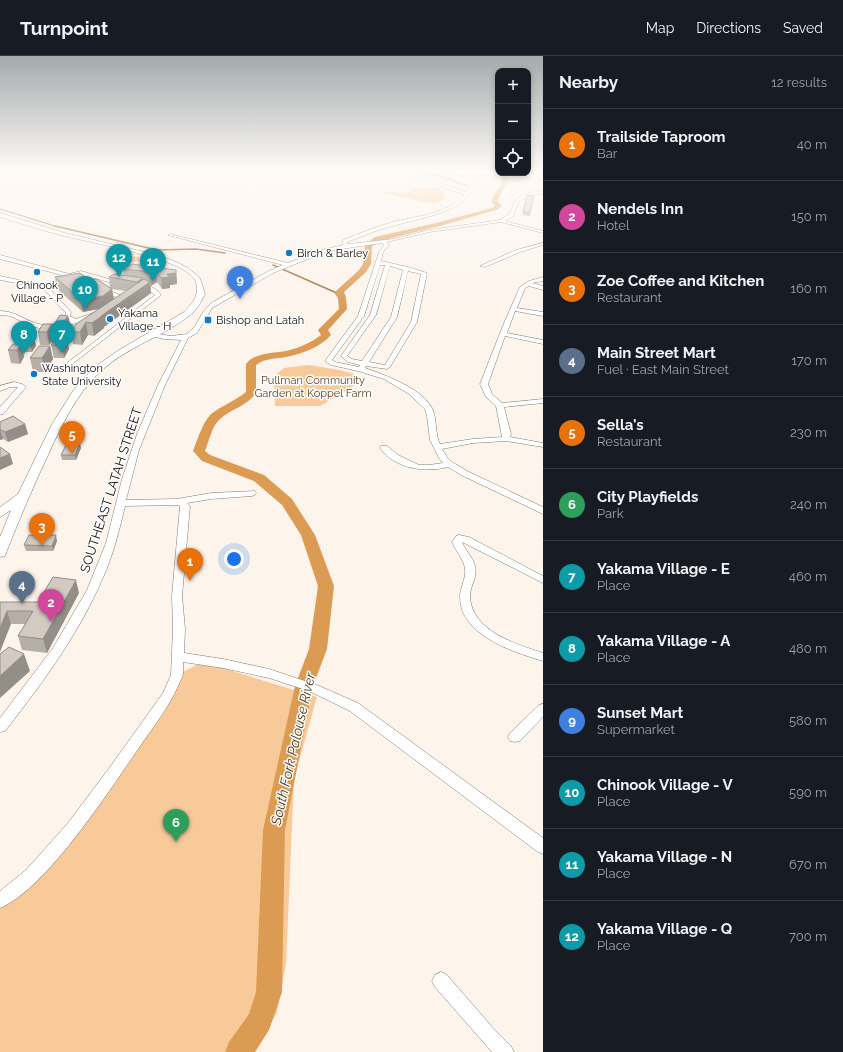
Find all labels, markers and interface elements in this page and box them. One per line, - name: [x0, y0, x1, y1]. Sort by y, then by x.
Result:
- text: Turnpoint: [20, 17, 108, 39]
- text: Map: [646, 20, 674, 36]
- text: Directions: [696, 20, 761, 36]
- text: Saved: [783, 20, 823, 36]
- map controls: [495, 68, 531, 176]
- button: +: [495, 68, 531, 104]
- text: Nearby: [559, 72, 618, 92]
- text: 12 results: [771, 75, 827, 90]
- button: −: [495, 104, 531, 140]
- text: Trailside Taproom: [597, 128, 726, 146]
- text: 1: [569, 137, 575, 152]
- text: 40 m: [797, 137, 827, 152]
- button: locate: [495, 140, 531, 176]
- text: Bar: [597, 146, 617, 161]
- text: Nendels Inn: [597, 200, 683, 218]
- text: 2: [568, 209, 576, 224]
- text: 150 m: [791, 209, 827, 224]
- text: Hotel: [597, 218, 630, 233]
- pin: 12: [106, 244, 132, 277]
- place label: Birch & Barley: [297, 247, 368, 260]
- pin: 11: [140, 248, 166, 281]
- marker: Birch & Barley: [284, 248, 294, 258]
- pin: 9: [227, 266, 253, 299]
- marker: Chinook Village - P: [32, 267, 42, 277]
- text: Zoe Coffee and Kitchen: [597, 272, 764, 290]
- pin: 10: [72, 276, 98, 309]
- place label: Chinook Village - P: [11, 279, 63, 305]
- text: 3: [568, 281, 576, 296]
- text: 160 m: [790, 281, 827, 296]
- text: Restaurant: [597, 290, 662, 305]
- place label: Yakama Village - H: [118, 307, 171, 333]
- marker: Yakama Village - H: [105, 314, 115, 324]
- place label: Bishop and Latah: [216, 314, 304, 327]
- marker: Bishop and Latah: [203, 315, 213, 325]
- pin: 7: [49, 320, 75, 353]
- pin: 8: [11, 321, 37, 354]
- text: Main Street Mart: [597, 344, 716, 362]
- text: 4: [568, 353, 576, 368]
- text: 170 m: [791, 353, 827, 368]
- place label: Washington State University: [42, 362, 121, 388]
- text: Fuel · East Main Street: [597, 362, 729, 377]
- marker: Washington State University: [29, 369, 39, 379]
- park label: Pullman Community Garden at Koppel Farm: [254, 374, 372, 400]
- street label: SOUTHEAST LATAH STREET: [77, 406, 145, 574]
- text: Sella's: [597, 416, 644, 434]
- pin: 5: [59, 421, 85, 454]
- text: 5: [568, 425, 576, 440]
- text: 230 m: [790, 425, 827, 440]
- text: Restaurant: [597, 434, 662, 449]
- text: City Playfields: [597, 488, 698, 506]
- text: 6: [568, 497, 576, 512]
- text: 240 m: [790, 497, 827, 512]
- text: Park: [597, 506, 624, 521]
- pin: 3: [29, 513, 55, 546]
- pin: 1: [177, 548, 203, 581]
- your location: [224, 549, 244, 569]
- text: Yakama Village - E: [597, 560, 730, 578]
- text: 7: [568, 569, 576, 584]
- text: 460 m: [789, 569, 827, 584]
- pin: 4: [9, 571, 35, 604]
- text: Place: [597, 578, 630, 593]
- pin: 2: [38, 589, 64, 622]
- text: Yakama Village - A: [597, 632, 730, 650]
- text: 8: [568, 641, 576, 656]
- text: 480 m: [789, 641, 827, 656]
- text: Place: [597, 650, 630, 665]
- water label: South Fork Palouse River: [267, 670, 319, 828]
- text: Sunset Mart: [597, 704, 683, 722]
- text: 9: [568, 713, 576, 728]
- text: 580 m: [789, 713, 827, 728]
- text: Supermarket: [597, 722, 675, 737]
- text: Chinook Village - V: [597, 776, 733, 794]
- text: 10: [565, 785, 579, 800]
- text: 590 m: [789, 785, 827, 800]
- text: Place: [597, 794, 630, 809]
- pin: 6: [163, 809, 189, 842]
- text: Yakama Village - N: [597, 848, 732, 866]
- text: 11: [566, 857, 578, 872]
- text: 670 m: [789, 857, 827, 872]
- text: Place: [597, 866, 630, 881]
- text: Yakama Village - Q: [597, 920, 732, 938]
- text: 12: [565, 929, 579, 944]
- text: 700 m: [789, 929, 827, 944]
- text: Place: [597, 938, 630, 953]

